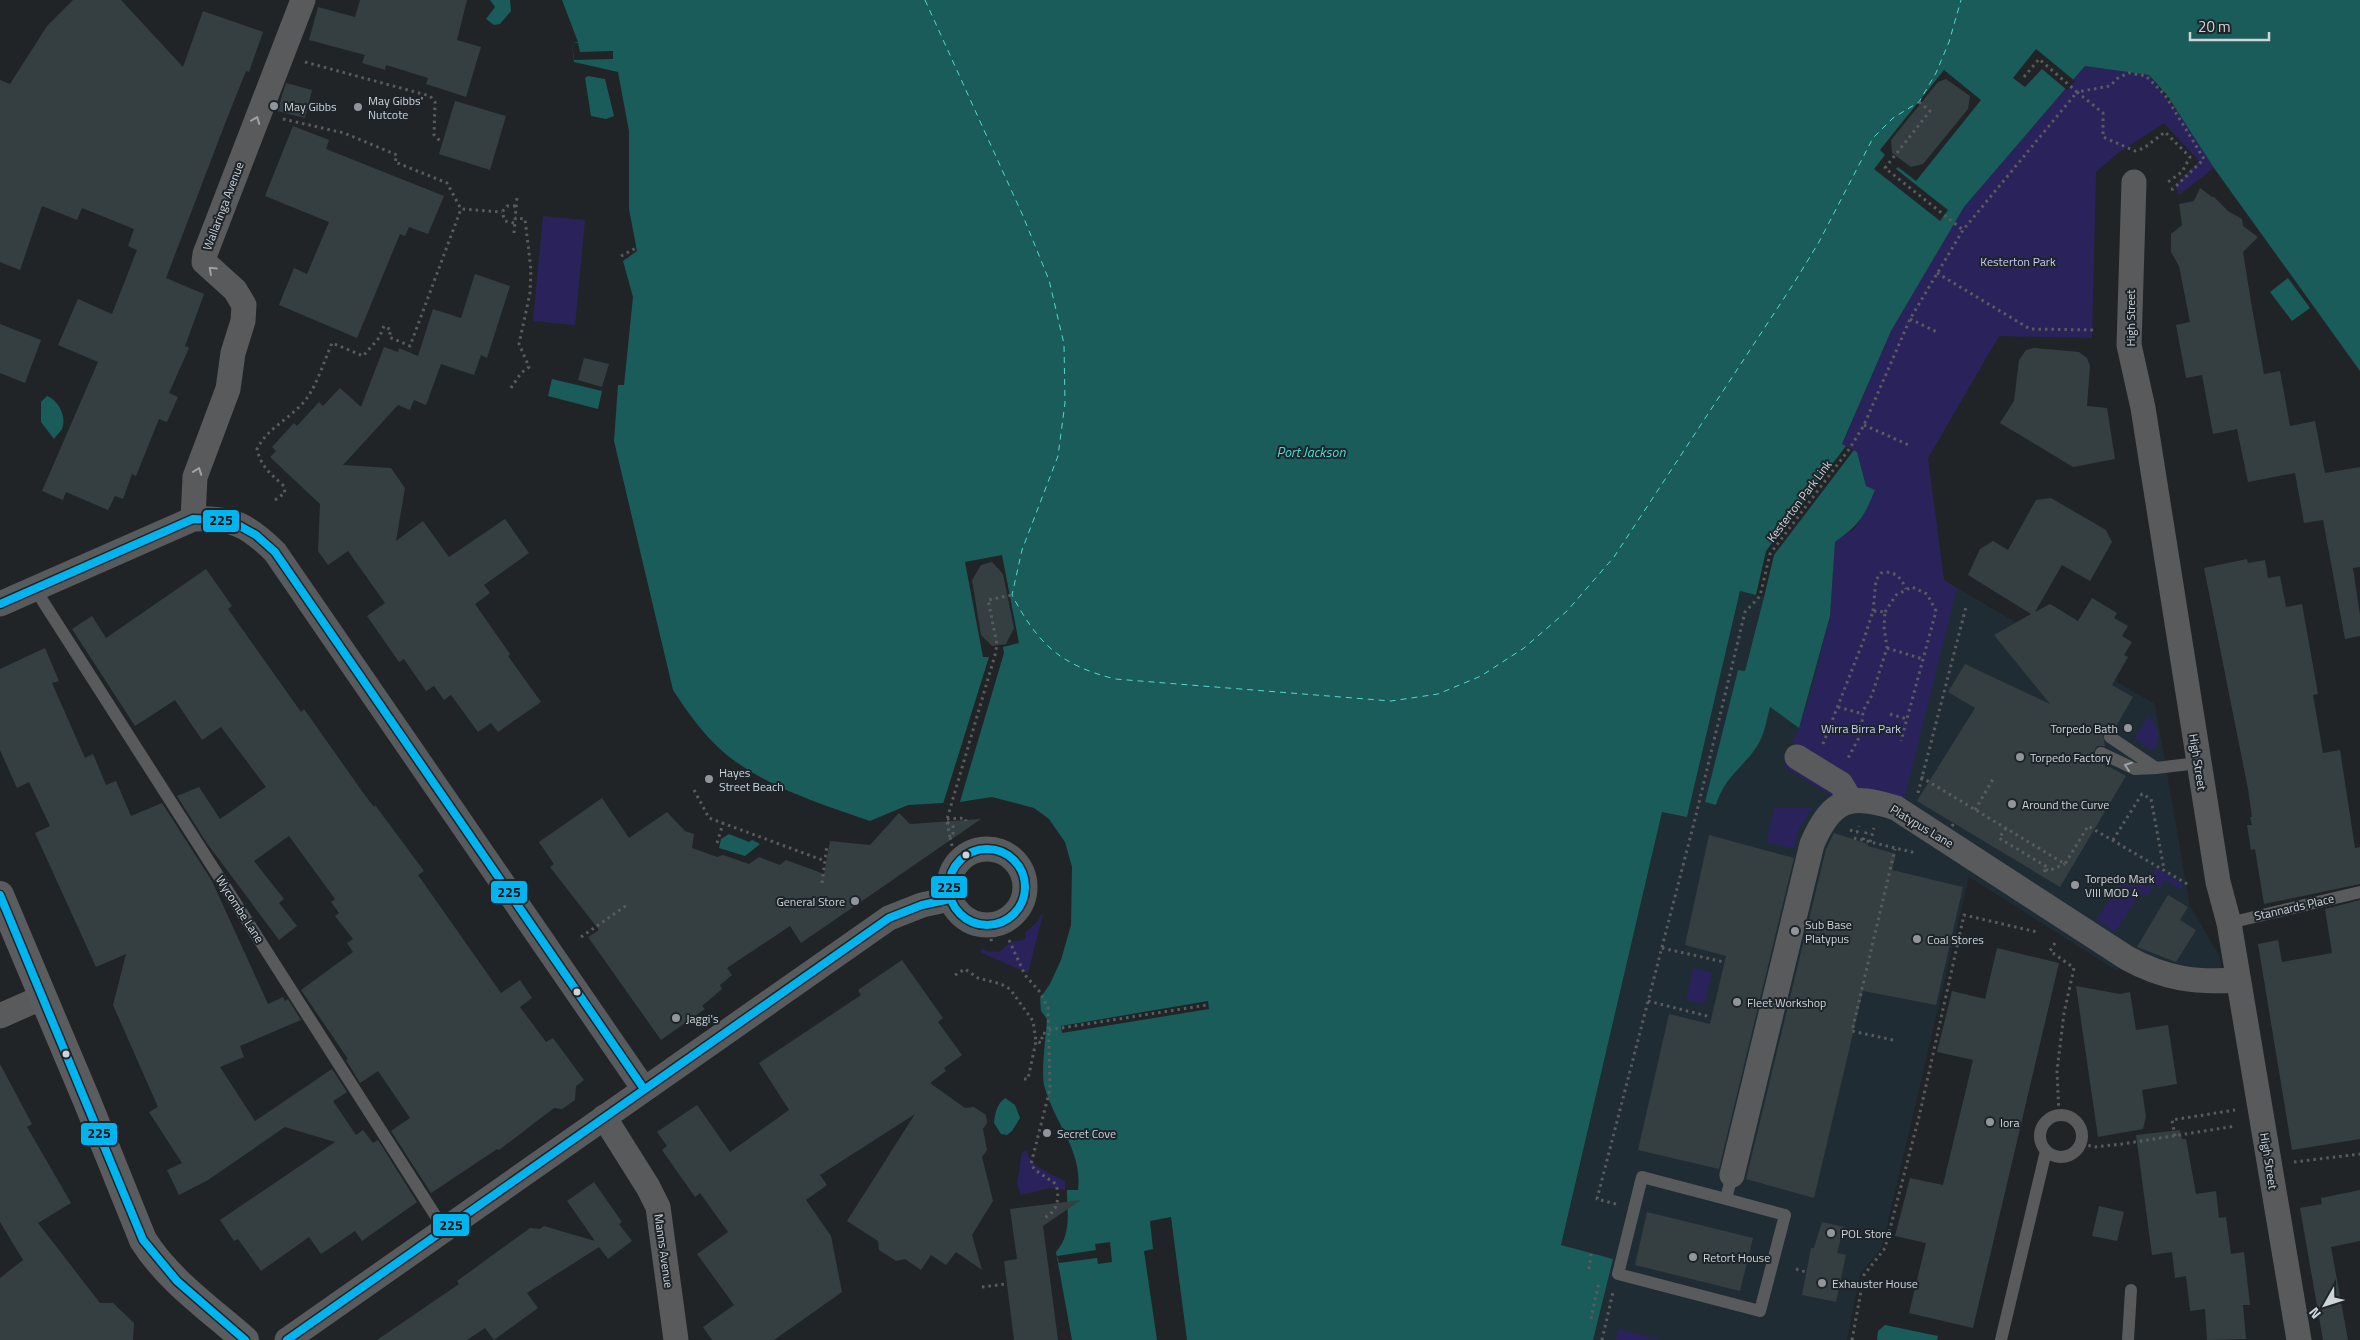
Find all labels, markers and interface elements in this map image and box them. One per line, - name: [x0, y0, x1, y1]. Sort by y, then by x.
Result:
- scale bar: [2190, 10, 2269, 42]
- text: 20 m: [2198, 15, 2231, 38]
- place label: May Gibbs' Nutcote: [368, 91, 423, 124]
- place label: May Gibbs: [284, 97, 337, 116]
- marker: May Gibbs: [268, 100, 280, 112]
- marker: May Gibbs' Nutcote: [352, 101, 364, 113]
- one-way arrow: [251, 117, 261, 125]
- street label: Wallaringa Avenue: [197, 159, 249, 253]
- park label: Kesterton Park: [1980, 252, 2056, 271]
- one-way arrow: [208, 267, 217, 276]
- street label: High Street: [2121, 289, 2140, 346]
- water label: Port Jackson: [1277, 441, 1347, 462]
- street label: Kesterton Park Link: [1762, 456, 1836, 546]
- one-way arrow: [192, 467, 202, 476]
- line badge: 225: [202, 509, 240, 533]
- text: 225: [209, 509, 233, 530]
- park label: Wirra Birra Park: [1821, 719, 1901, 738]
- place label: Torpedo Bath: [2051, 719, 2118, 738]
- marker: Torpedo Bath: [2122, 722, 2134, 734]
- street label: High Street: [2184, 732, 2212, 792]
- place label: Torpedo Factory: [2030, 748, 2111, 767]
- marker: Torpedo Factory: [2014, 751, 2026, 763]
- one-way arrow: [2125, 762, 2133, 772]
- place label: Hayes Street Beach: [719, 763, 784, 796]
- marker: Hayes Street Beach: [703, 773, 715, 785]
- place label: Around the Curve: [2022, 795, 2109, 814]
- marker: Around the Curve: [2006, 798, 2018, 810]
- street label: Platypus Lane: [1887, 800, 1957, 852]
- unlabelled marker: [961, 850, 971, 860]
- place label: Torpedo Mark VIII MOD 4: [2085, 869, 2155, 902]
- street label: Wycombe Lane: [211, 871, 269, 947]
- line badge: 225: [930, 875, 968, 899]
- text: 225: [937, 876, 961, 897]
- marker: Torpedo Mark VIII MOD 4: [2069, 879, 2081, 891]
- line badge: 225: [490, 880, 528, 904]
- text: 225: [497, 881, 521, 902]
- street label: Stannards Place: [2252, 889, 2336, 925]
- place label: General Store: [776, 892, 845, 911]
- marker: General Store: [849, 895, 861, 907]
- place label: Sub Base Platypus: [1805, 915, 1852, 948]
- marker: Sub Base Platypus: [1789, 925, 1801, 937]
- place label: Coal Stores: [1927, 930, 1984, 949]
- marker: Coal Stores: [1911, 933, 1923, 945]
- unlabelled marker: [572, 987, 582, 997]
- place label: Fleet Workshop: [1747, 993, 1826, 1012]
- marker: Fleet Workshop: [1731, 996, 1743, 1008]
- place label: Jaggi's: [686, 1009, 719, 1028]
- marker: Jaggi's: [670, 1012, 682, 1024]
- unlabelled marker: [61, 1049, 71, 1059]
- place label: Iora: [2000, 1113, 2019, 1132]
- marker: Iora: [1984, 1116, 1996, 1128]
- line badge: 225: [80, 1122, 118, 1146]
- text: 225: [87, 1122, 111, 1143]
- place label: Secret Cove: [1057, 1124, 1116, 1143]
- marker: Secret Cove: [1041, 1127, 1053, 1139]
- street label: High Street: [2255, 1131, 2283, 1191]
- line badge: 225: [432, 1213, 470, 1237]
- street label: Manns Avenue: [649, 1213, 679, 1289]
- text: 225: [439, 1214, 463, 1235]
- place label: POL Store: [1841, 1224, 1891, 1243]
- marker: POL Store: [1825, 1227, 1837, 1239]
- place label: Retort House: [1703, 1248, 1770, 1267]
- marker: Retort House: [1687, 1251, 1699, 1263]
- place label: Exhauster House: [1832, 1274, 1918, 1293]
- marker: Exhauster House: [1816, 1277, 1828, 1289]
- north arrow: [2300, 1280, 2350, 1330]
- text: N: [2303, 1303, 2326, 1324]

